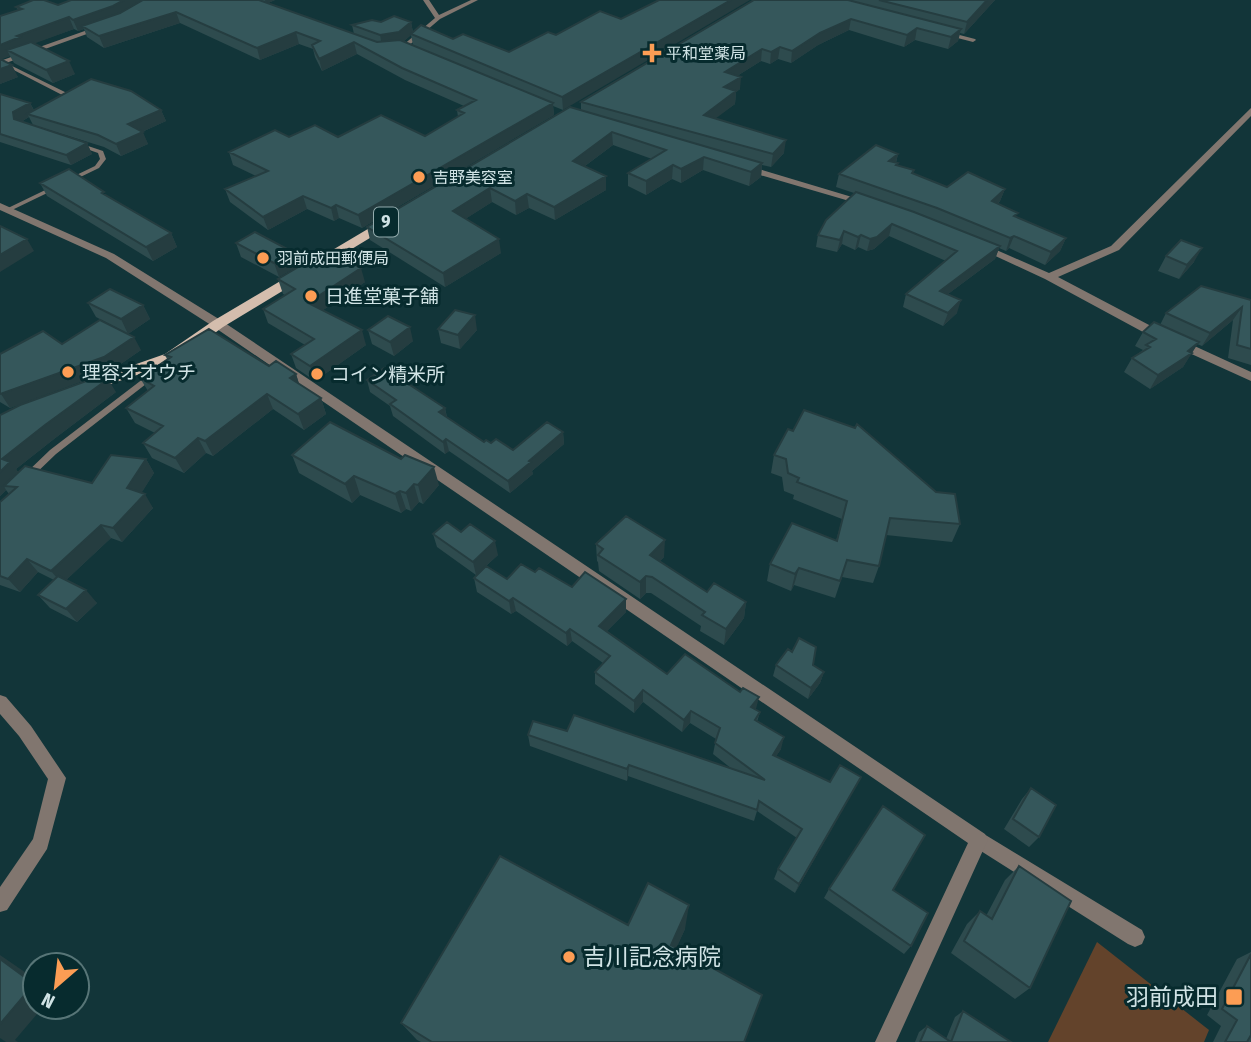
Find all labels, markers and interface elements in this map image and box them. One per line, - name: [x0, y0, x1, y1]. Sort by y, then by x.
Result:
- place label: 平和堂薬局: [666, 44, 746, 63]
- marker: 平和堂薬局: [644, 45, 660, 61]
- place label: 吉野美容室: [433, 168, 513, 187]
- marker: 吉野美容室: [411, 169, 427, 185]
- road number: 9: [374, 208, 398, 236]
- place label: 羽前成田郵便局: [277, 249, 389, 268]
- marker: 羽前成田郵便局: [255, 250, 271, 266]
- place label: 日進堂菓子舗: [325, 285, 439, 308]
- marker: 日進堂菓子舗: [303, 288, 319, 304]
- place label: 理容オオウチ: [82, 361, 196, 384]
- place label: コイン精米所: [331, 363, 445, 386]
- marker: 理容オオウチ: [60, 364, 76, 380]
- marker: コイン精米所: [309, 366, 325, 382]
- place label: 吉川記念病院: [583, 943, 721, 971]
- marker: 吉川記念病院: [561, 949, 577, 965]
- north arrow: [21, 951, 91, 1021]
- place label: 羽前成田: [1126, 983, 1218, 1011]
- marker: 羽前成田: [1224, 987, 1244, 1007]
- text: N: [38, 988, 59, 1013]

